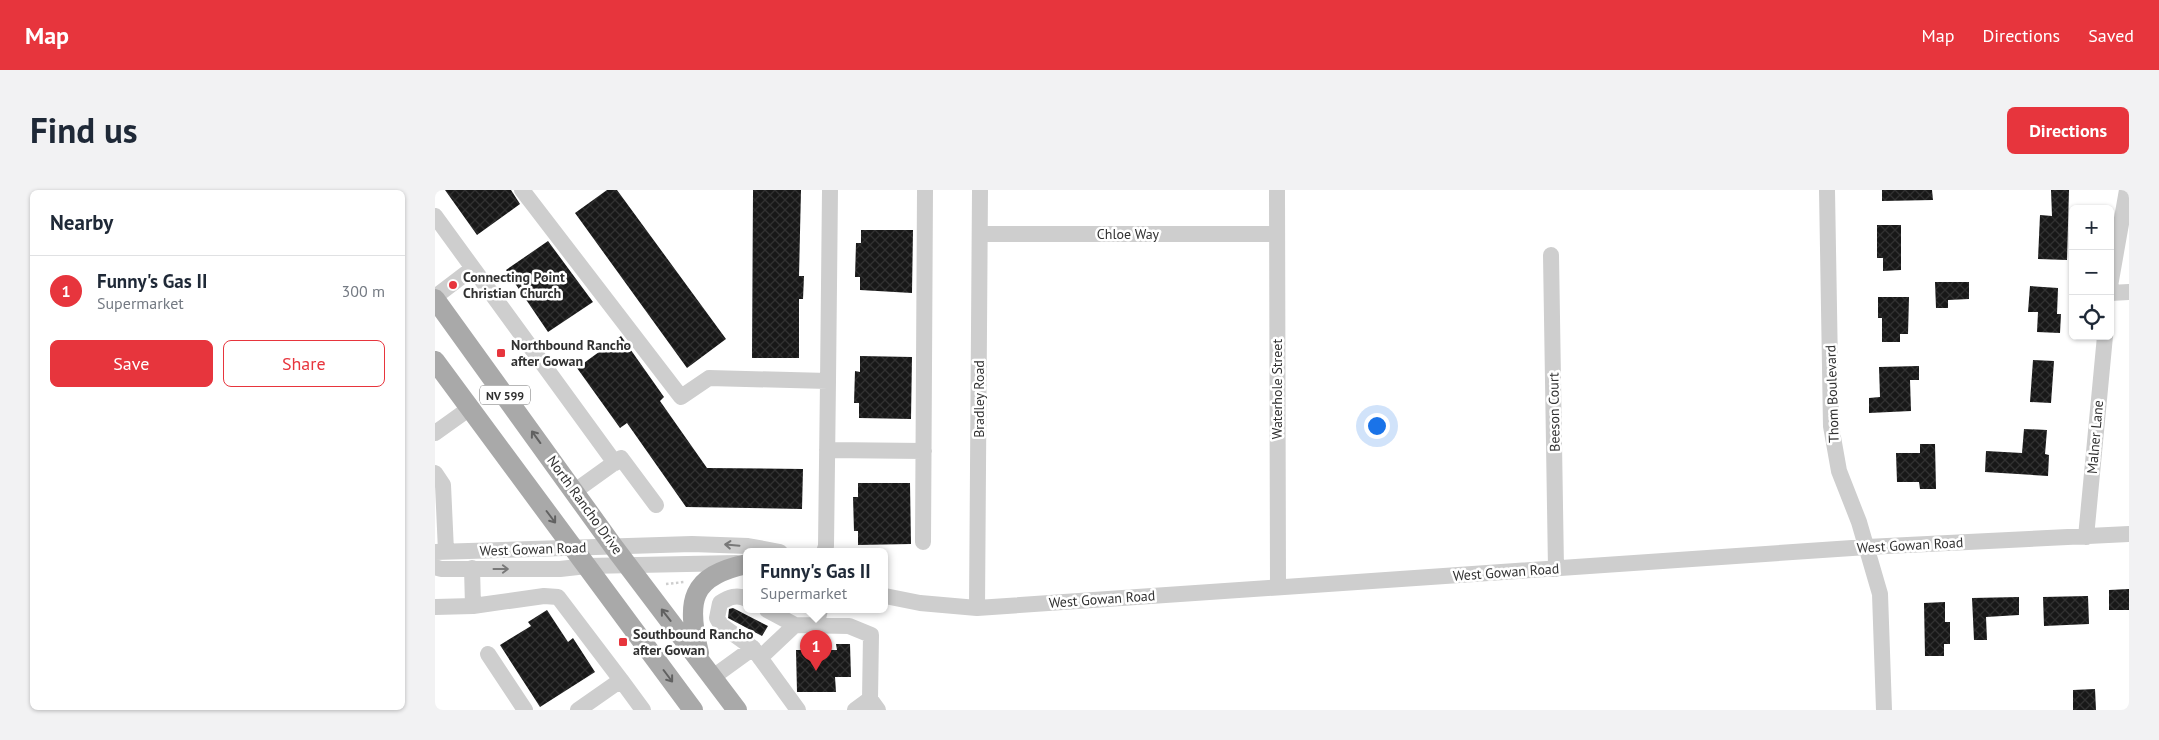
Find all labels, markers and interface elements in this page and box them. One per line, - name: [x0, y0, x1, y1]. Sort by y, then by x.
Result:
- text: Map: [25, 20, 69, 51]
- text: Map: [1922, 24, 1954, 47]
- text: Directions: [1982, 24, 2060, 47]
- text: Saved: [2088, 24, 2134, 47]
- text: Find us: [30, 107, 138, 153]
- button: Directions: [2007, 107, 2129, 154]
- map controls: [2069, 205, 2114, 340]
- button: +: [2069, 205, 2114, 250]
- text: Nearby: [50, 209, 113, 236]
- street label: Chloe Way: [1097, 225, 1160, 243]
- button: −: [2069, 250, 2114, 295]
- place label: Connecting Point Christian Church: [463, 268, 565, 302]
- text: Funny's Gas II: [97, 269, 207, 293]
- marker: Connecting Point Christian Church: [447, 279, 459, 291]
- text: 1: [61, 281, 71, 301]
- text: 300 m: [342, 281, 385, 301]
- text: Supermarket: [97, 293, 184, 313]
- button: locate: [2069, 295, 2114, 340]
- place label: Northbound Rancho after Gowan: [511, 336, 632, 370]
- street label: Waterhole Street: [1268, 339, 1286, 439]
- button: Save: [50, 340, 213, 387]
- button: Share: [223, 340, 385, 387]
- street label: Thom Boulevard: [1821, 345, 1843, 443]
- marker: Northbound Rancho after Gowan: [495, 347, 507, 359]
- street label: Bradley Road: [970, 360, 988, 438]
- street label: Beeson Court: [1544, 372, 1564, 452]
- road number: NV 599: [480, 386, 530, 404]
- street label: Malner Lane: [2083, 399, 2107, 475]
- your location: [1364, 413, 1390, 439]
- one-way arrow: [531, 430, 541, 444]
- street label: North Rancho Drive: [543, 452, 627, 558]
- one-way arrow: [546, 510, 556, 524]
- street label: West Gowan Road: [1856, 533, 1964, 557]
- street label: West Gowan Road: [479, 538, 587, 560]
- one-way arrow: [724, 540, 740, 550]
- popup: [743, 548, 888, 613]
- text: Funny's Gas II: [760, 559, 871, 583]
- street label: West Gowan Road: [1452, 559, 1560, 585]
- one-way arrow: [492, 564, 509, 574]
- text: Supermarket: [760, 583, 847, 603]
- street label: West Gowan Road: [1048, 586, 1156, 612]
- one-way arrow: [661, 608, 671, 622]
- place label: Southbound Rancho after Gowan: [633, 625, 754, 659]
- pin: 1: [800, 630, 832, 671]
- marker: Southbound Rancho after Gowan: [617, 636, 629, 648]
- one-way arrow: [662, 669, 673, 682]

